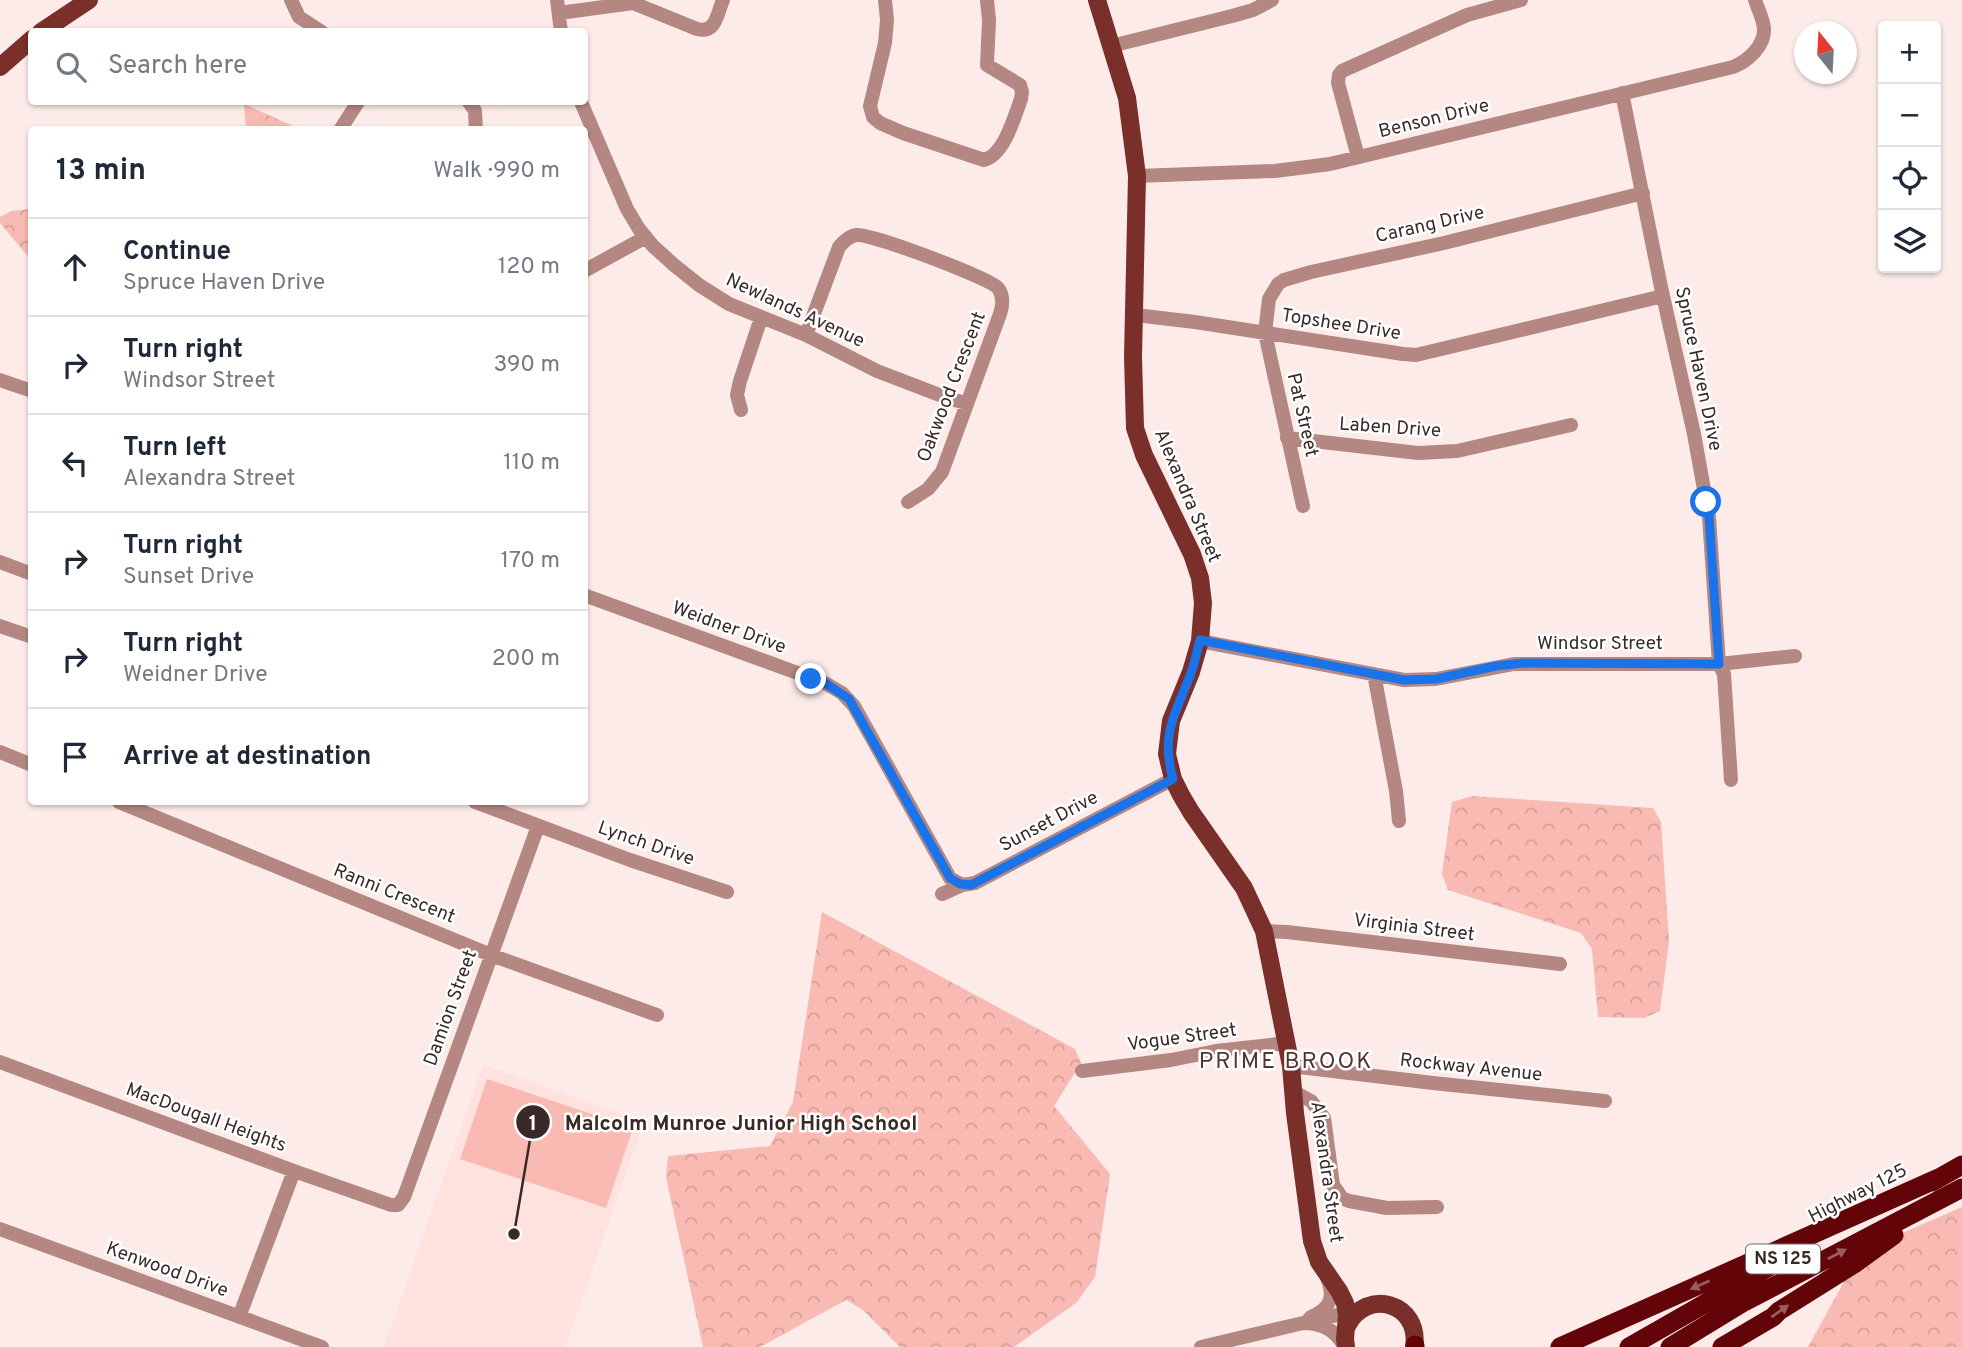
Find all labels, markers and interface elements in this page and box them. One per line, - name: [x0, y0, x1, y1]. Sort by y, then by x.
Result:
- north arrow: [1794, 21, 1857, 84]
- map controls: [1878, 21, 1941, 273]
- button: +: [1878, 21, 1941, 84]
- search box: [28, 28, 588, 105]
- icon: search: [52, 48, 90, 86]
- text: Search here: [108, 50, 247, 83]
- button: −: [1878, 84, 1941, 147]
- street label: Benson Drive: [1376, 94, 1492, 144]
- button: locate: [1878, 147, 1941, 210]
- text: 13 min: [56, 153, 146, 190]
- text: Walk · 990 m: [433, 157, 560, 186]
- street label: Carang Drive: [1373, 201, 1487, 249]
- button: layers: [1878, 210, 1941, 273]
- text: Continue: [123, 236, 231, 269]
- icon: ahead: [56, 248, 94, 286]
- text: 120 m: [498, 253, 560, 282]
- street label: Newlands Avenue: [722, 268, 868, 354]
- text: Spruce Haven Drive: [123, 269, 325, 298]
- street label: Spruce Haven Drive: [1669, 285, 1727, 453]
- street label: Topshee Drive: [1280, 304, 1402, 346]
- street label: Oakwood Crescent: [912, 308, 992, 466]
- text: Turn right: [123, 334, 243, 367]
- icon: right: [56, 346, 94, 384]
- text: 390 m: [493, 351, 560, 380]
- text: Windsor Street: [123, 367, 275, 396]
- street label: Pat Street: [1281, 371, 1323, 459]
- street label: Laben Drive: [1338, 412, 1442, 444]
- street label: Alexandra Street: [1148, 426, 1226, 566]
- text: Turn left: [123, 432, 227, 465]
- icon: left: [56, 444, 94, 482]
- text: 110 m: [503, 449, 560, 478]
- text: Alexandra Street: [123, 465, 296, 494]
- route start: [1690, 486, 1721, 517]
- text: Turn right: [123, 530, 243, 563]
- icon: right: [56, 542, 94, 580]
- text: 170 m: [501, 547, 560, 576]
- text: Sunset Drive: [123, 563, 254, 592]
- street label: Weidner Drive: [669, 596, 789, 660]
- text: Turn right: [123, 628, 243, 661]
- street label: Windsor Street: [1537, 632, 1663, 656]
- icon: right: [56, 640, 94, 678]
- text: 200 m: [492, 645, 560, 674]
- text: Weidner Drive: [123, 661, 268, 690]
- route end: [795, 663, 826, 694]
- icon: arrive: [56, 738, 94, 776]
- text: Arrive at destination: [123, 741, 371, 774]
- street label: Sunset Drive: [996, 786, 1102, 858]
- street label: Lynch Drive: [594, 816, 698, 872]
- street label: Ranni Crescent: [330, 859, 458, 929]
- street label: Virginia Street: [1352, 909, 1476, 947]
- street label: Damion Street: [419, 947, 483, 1069]
- street label: Vogue Street: [1126, 1018, 1238, 1058]
- district label: PRIME BROOK: [1199, 1048, 1373, 1077]
- street label: Rockway Avenue: [1399, 1049, 1543, 1087]
- street label: MacDougall Heights: [122, 1078, 290, 1158]
- street label: Alexandra Street: [1304, 1100, 1348, 1244]
- callout: Malcolm Munroe Junior High School: [515, 1101, 931, 1143]
- text: 1: [529, 1111, 537, 1138]
- text: Malcolm Munroe Junior High School: [565, 1111, 917, 1138]
- street label: Highway 125: [1805, 1159, 1911, 1229]
- street label: Kenwood Drive: [103, 1237, 231, 1303]
- road number: NS 125: [1746, 1244, 1820, 1274]
- one-way arrow: [1827, 1248, 1847, 1259]
- one-way arrow: [1689, 1280, 1710, 1291]
- one-way arrow: [1770, 1305, 1790, 1318]

